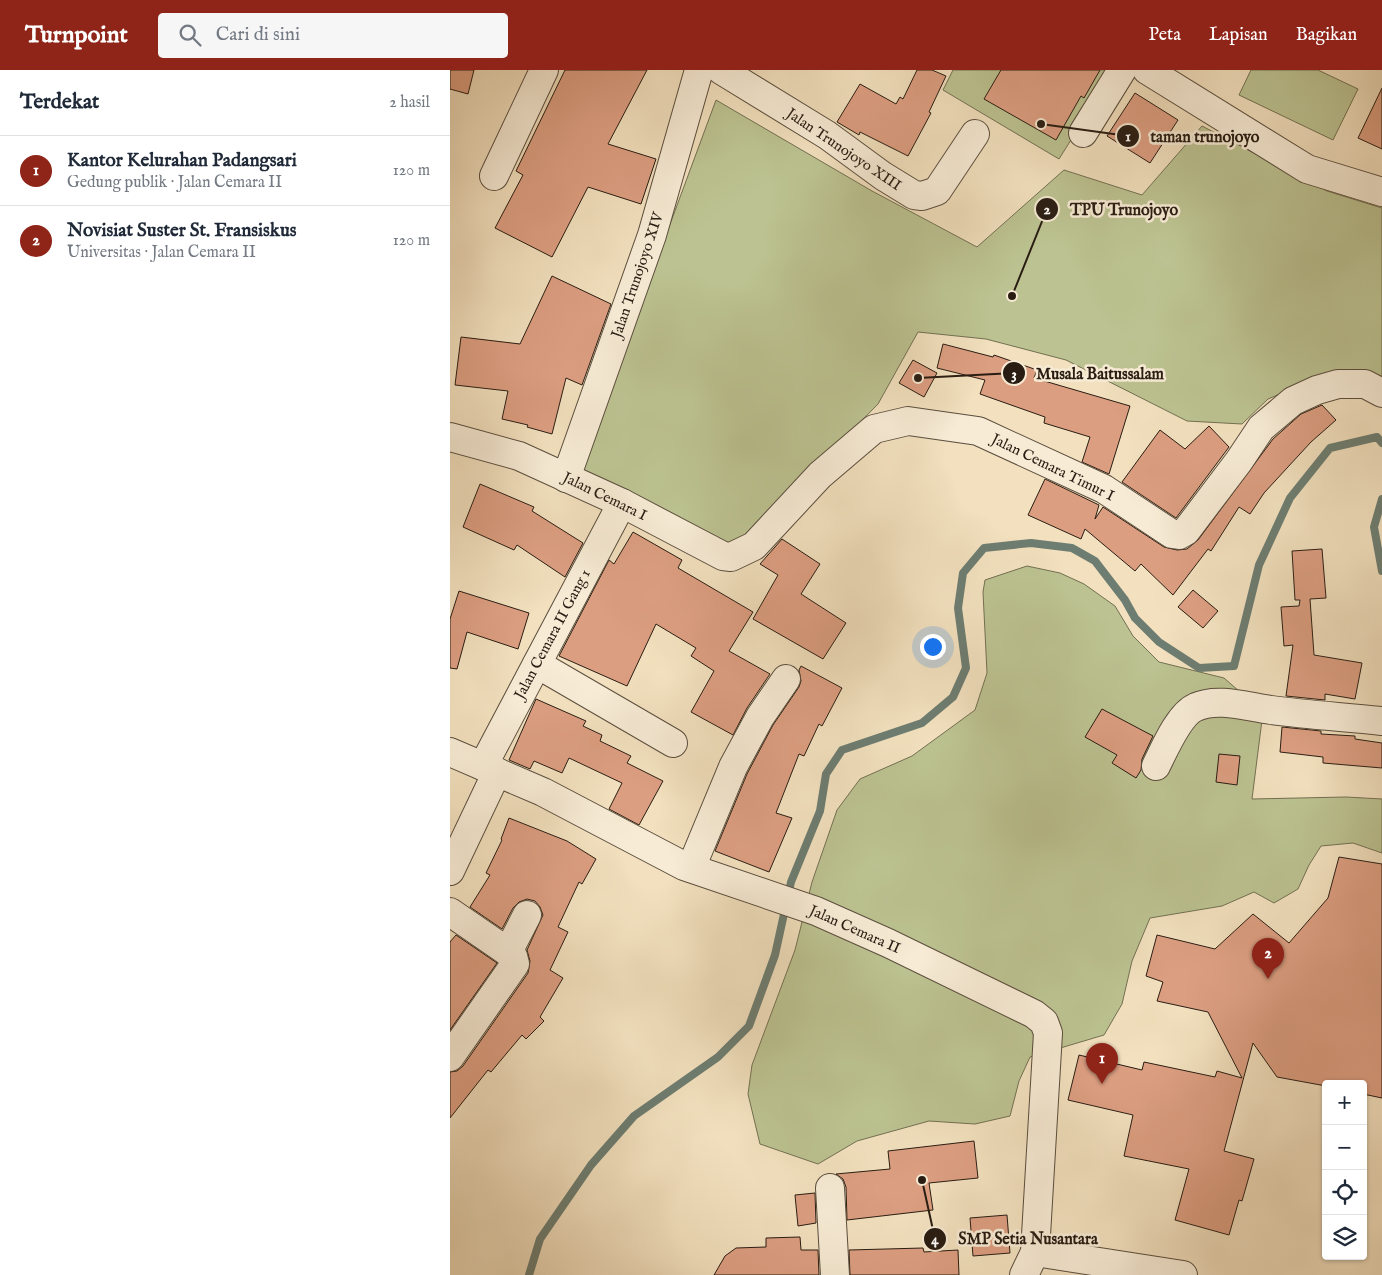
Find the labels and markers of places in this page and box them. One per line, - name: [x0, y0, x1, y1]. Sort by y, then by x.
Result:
- callout: taman trunojoyo: [1115, 120, 1269, 151]
- callout: TPU Trunojoyo: [1035, 193, 1188, 224]
- callout: Musala Baitussalam: [1001, 358, 1174, 389]
- pin: 2: [1252, 938, 1284, 979]
- pin: 1: [1086, 1043, 1118, 1084]
- callout: SMP Setia Nusantara: [923, 1223, 1108, 1254]

